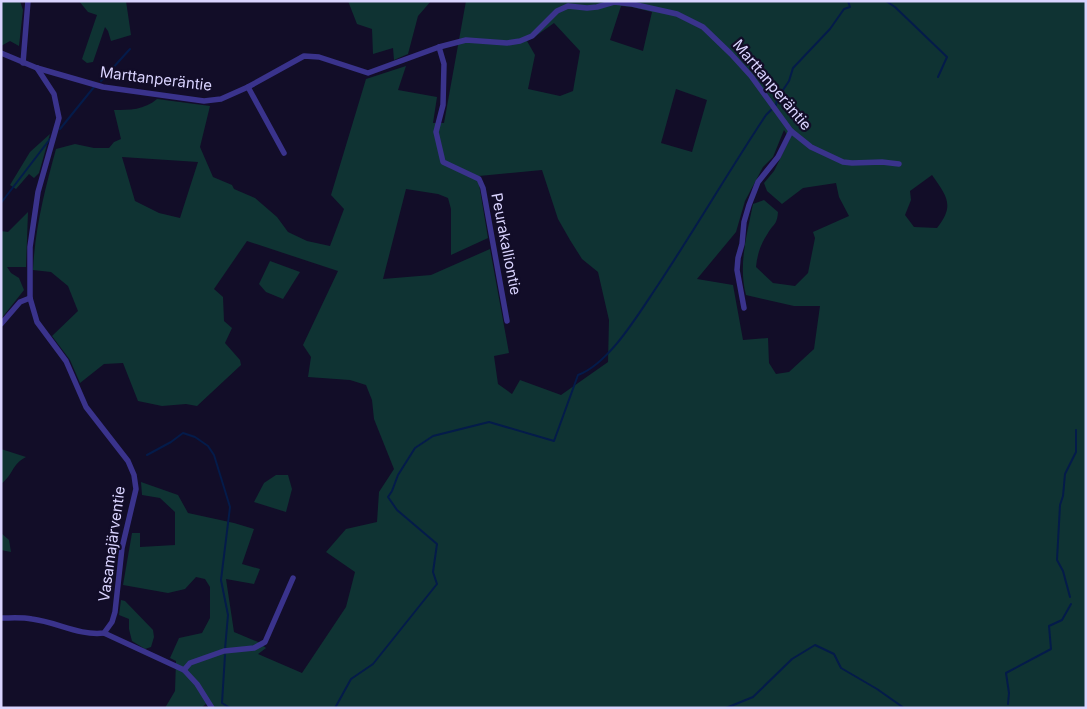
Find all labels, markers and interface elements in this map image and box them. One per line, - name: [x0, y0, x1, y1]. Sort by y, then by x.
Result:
- street label: Marttanperäntie: [729, 35, 816, 134]
- street label: Marttanperäntie: [99, 62, 213, 95]
- street label: Peurakalliontie: [487, 191, 526, 297]
- street label: Vasamajärventie: [94, 485, 129, 603]

